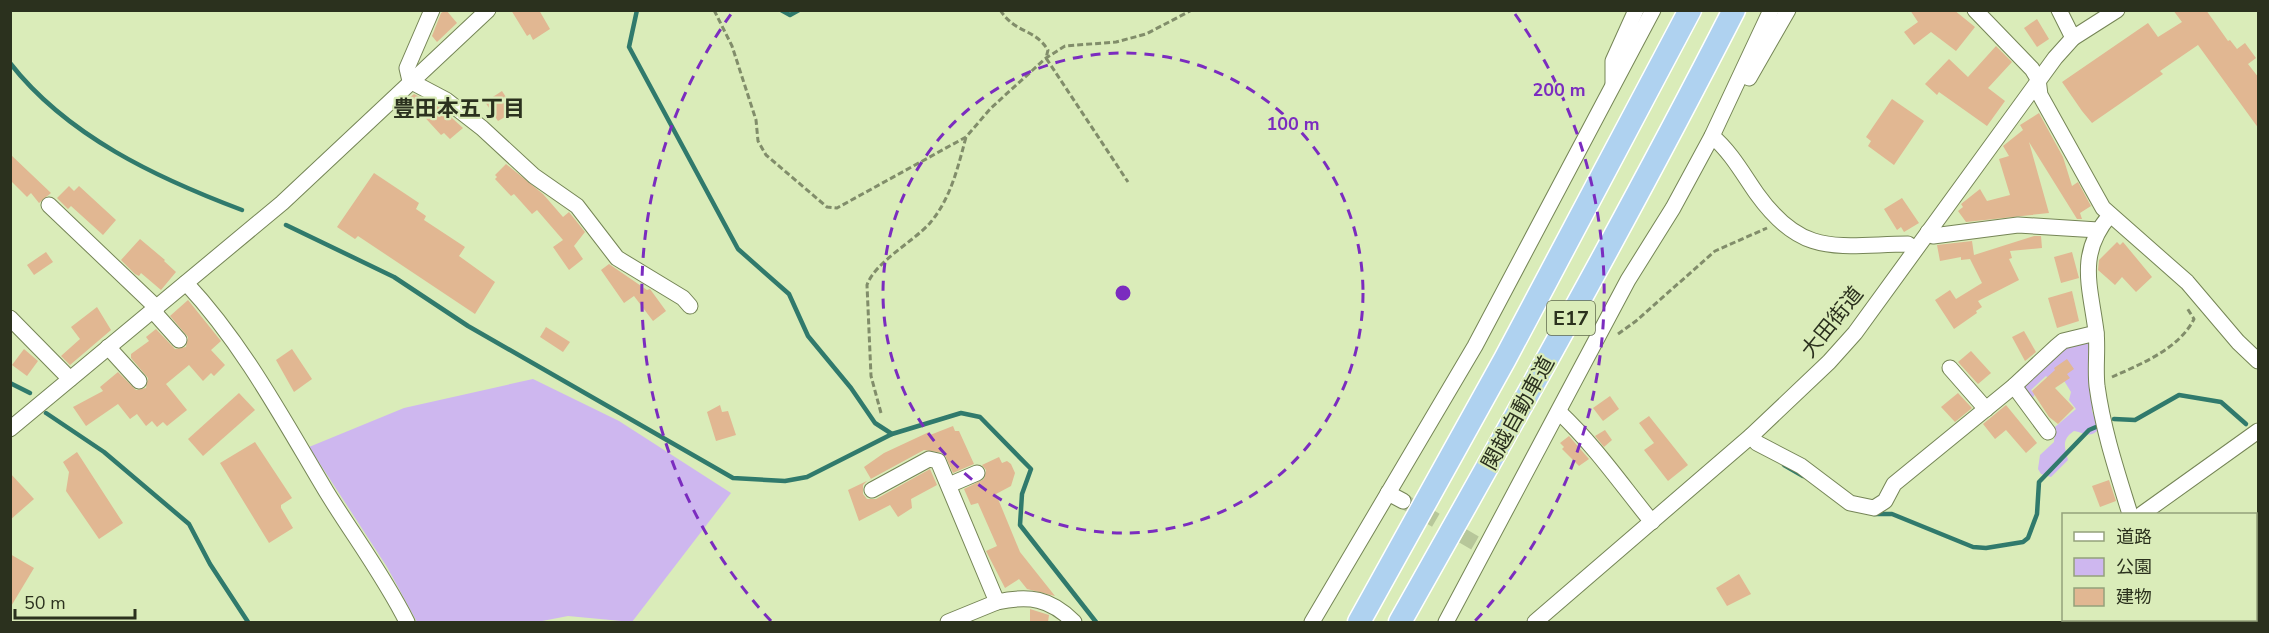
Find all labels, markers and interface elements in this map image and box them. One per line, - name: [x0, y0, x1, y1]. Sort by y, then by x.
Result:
- text: 200 m: [1532, 78, 1586, 102]
- district label: 豊田本五丁目: [393, 94, 525, 124]
- text: 100 m: [1266, 112, 1320, 136]
- street label: 大田街道: [1795, 281, 1869, 363]
- centre of rings: [1113, 283, 1133, 303]
- road number: E17: [1547, 301, 1595, 335]
- street label: 関越自動車道: [1475, 351, 1561, 475]
- legend: [2062, 513, 2257, 621]
- text: 道路: [2116, 525, 2152, 549]
- text: 公園: [2116, 555, 2152, 579]
- scale bar: [15, 582, 135, 620]
- text: 建物: [2116, 585, 2152, 609]
- text: 50 m: [24, 591, 66, 615]

